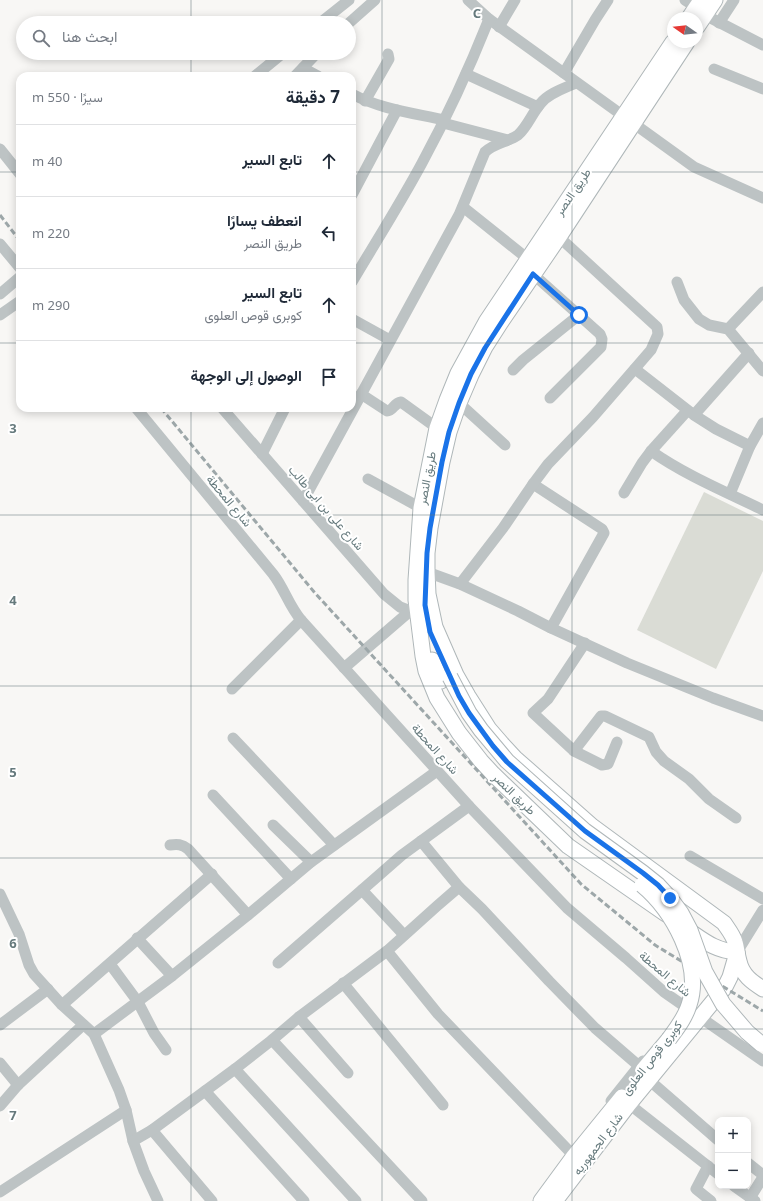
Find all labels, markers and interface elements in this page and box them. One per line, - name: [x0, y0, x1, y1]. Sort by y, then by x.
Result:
- text: C: [473, 4, 481, 22]
- north arrow: [667, 12, 703, 48]
- search box: [16, 16, 356, 60]
- text: ابحث هنا: [62, 26, 117, 46]
- icon: search: [30, 27, 52, 49]
- text: 7 دقيقة: [286, 85, 340, 108]
- text: سيرًا · 550 m: [32, 88, 103, 106]
- text: تابع السير: [242, 149, 302, 169]
- icon: ahead: [318, 150, 340, 172]
- text: 40 m: [32, 152, 62, 170]
- street label: طريق النصر: [550, 165, 595, 220]
- text: انعطف يسارًا: [227, 210, 302, 230]
- icon: left: [318, 222, 340, 244]
- text: 220 m: [32, 224, 70, 242]
- text: طريق النصر: [244, 234, 302, 252]
- text: تابع السير: [242, 282, 302, 302]
- icon: ahead: [318, 294, 340, 316]
- text: 290 m: [32, 296, 70, 314]
- text: كوبرى قوص العلوى: [204, 306, 302, 324]
- route start: [570, 306, 588, 324]
- text: الوصول إلى الوجهة: [191, 365, 302, 385]
- icon: arrive: [318, 366, 340, 388]
- text: 3: [9, 419, 17, 437]
- street label: طريق النصر: [413, 450, 440, 507]
- street label: شارع على بن ابى طالب: [284, 462, 368, 554]
- street label: شارع المحطة: [202, 471, 256, 531]
- text: 4: [9, 591, 17, 609]
- street label: شارع المحطة: [407, 720, 463, 778]
- text: 5: [9, 763, 17, 781]
- street label: طريق النصر: [488, 768, 540, 819]
- route end: [661, 889, 679, 907]
- text: 6: [9, 934, 17, 952]
- street label: شارع المحطة: [635, 947, 695, 1001]
- street label: كوبرى قوص العلوى: [617, 1017, 686, 1098]
- text: 7: [9, 1106, 17, 1124]
- street label: شارع الجمهوريه: [569, 1109, 627, 1179]
- map controls: [715, 1117, 751, 1189]
- button: +: [715, 1117, 751, 1153]
- button: −: [715, 1153, 751, 1189]

